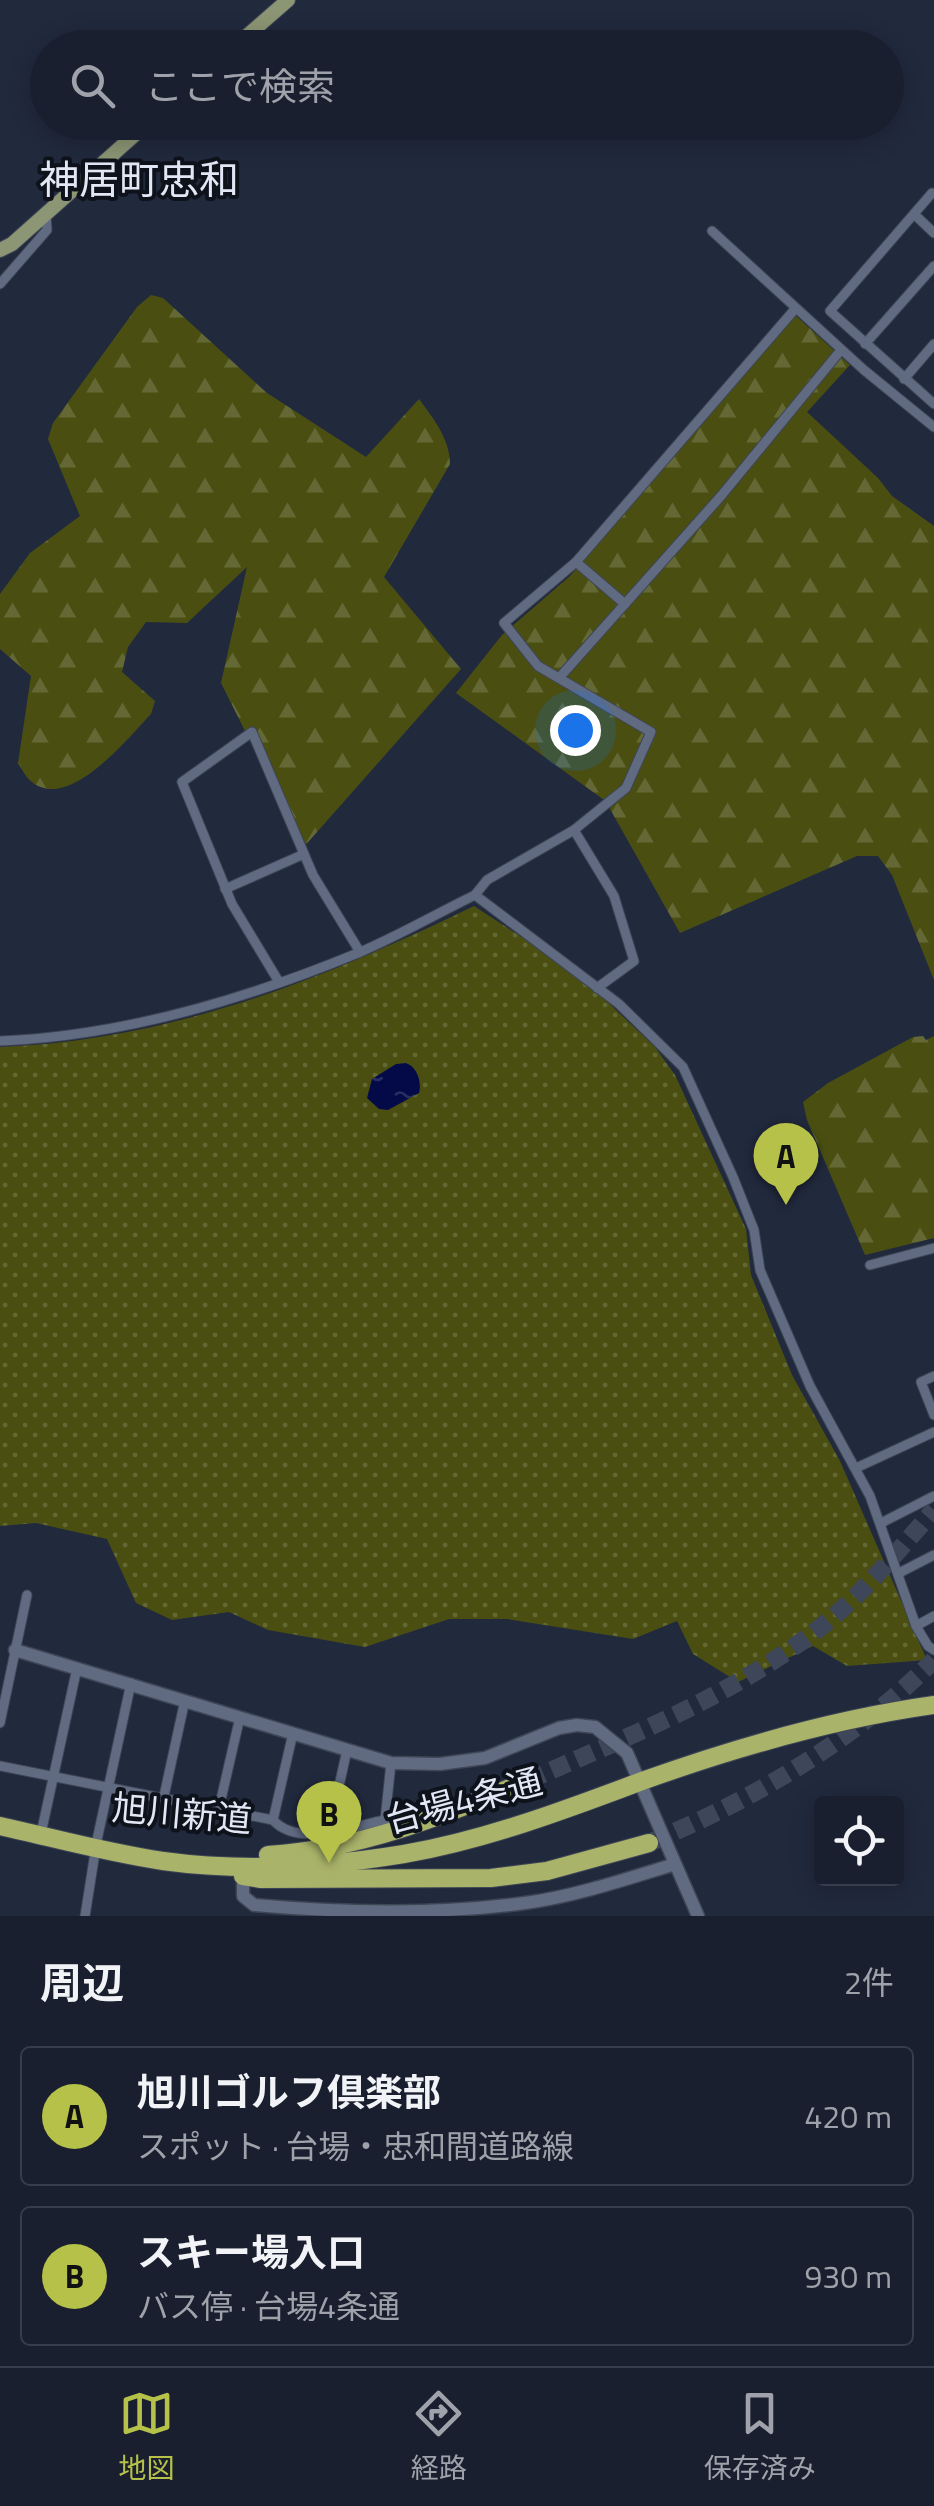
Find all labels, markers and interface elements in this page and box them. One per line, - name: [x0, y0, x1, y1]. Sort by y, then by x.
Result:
- search box: [30, 30, 904, 140]
- text: ここで検索: [145, 57, 335, 115]
- icon: search: [65, 58, 120, 113]
- district label: 神居町忠和: [39, 149, 239, 210]
- your location: [550, 705, 601, 756]
- pin: A: [754, 1122, 818, 1205]
- street label: 台場4条通: [380, 1753, 548, 1847]
- street label: 旭川新道: [110, 1780, 254, 1846]
- pin: B: [296, 1780, 362, 1863]
- map controls: [814, 1796, 904, 1886]
- button: locate: [814, 1796, 904, 1886]
- text: 周辺: [40, 1950, 124, 2014]
- text: 2件: [844, 1958, 894, 2006]
- text: 旭川ゴルフ倶楽部: [137, 2063, 441, 2121]
- text: A: [65, 2092, 84, 2140]
- text: 420 m: [804, 2092, 892, 2140]
- text: スポット · 台場・忠和間道路線: [137, 2122, 574, 2170]
- text: スキー場入口: [137, 2223, 365, 2281]
- text: B: [65, 2252, 84, 2300]
- text: 930 m: [804, 2252, 892, 2300]
- text: バス停 · 台場4条通: [137, 2282, 400, 2330]
- tab: 地図: [118, 2386, 174, 2489]
- tab: 経路: [411, 2386, 467, 2489]
- tab: 保存済み: [704, 2386, 816, 2489]

